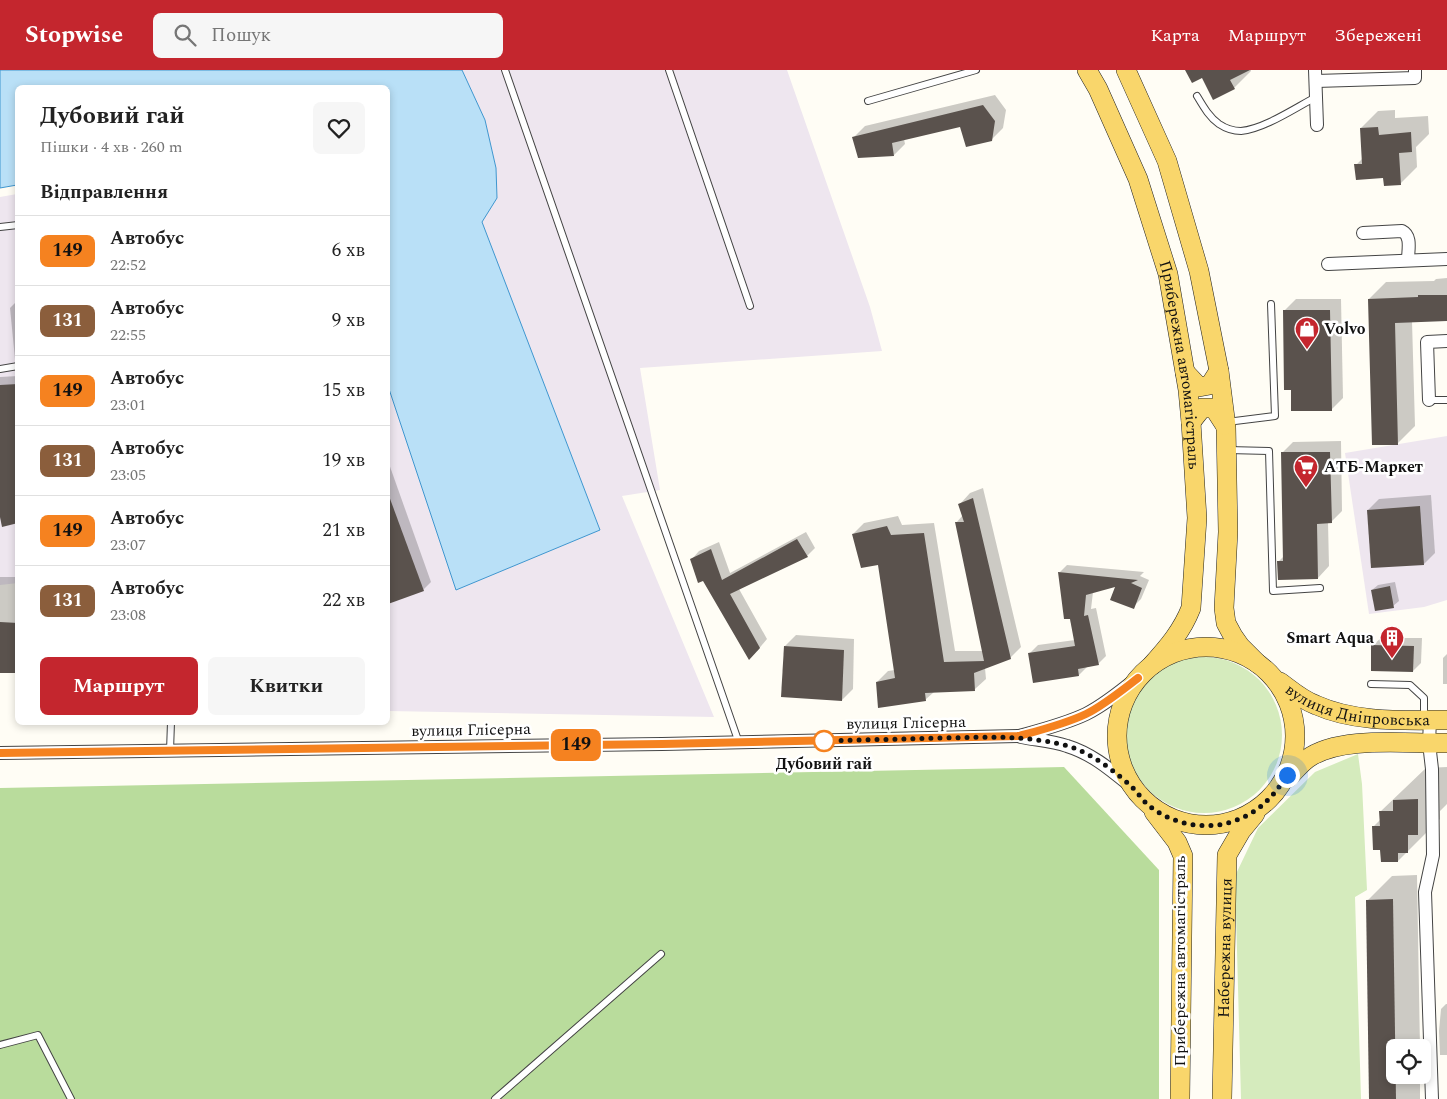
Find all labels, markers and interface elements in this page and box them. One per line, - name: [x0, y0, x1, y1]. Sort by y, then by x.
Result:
- search box: [153, 13, 503, 58]
- text: Stopwise: [25, 17, 123, 53]
- icon: search: [171, 21, 199, 49]
- text: Пошук: [211, 21, 271, 50]
- text: Карта: [1150, 22, 1200, 49]
- text: Маршрут: [1228, 22, 1306, 49]
- text: Збережені: [1334, 22, 1422, 49]
- text: Дубовий гай: [40, 98, 185, 134]
- button: heart: [313, 102, 365, 154]
- text: Пішки · 4 хв · 260 m: [40, 135, 183, 159]
- text: Відправлення: [40, 178, 168, 207]
- text: Автобус: [110, 224, 184, 253]
- text: 6 хв: [332, 236, 365, 265]
- text: 149: [52, 237, 83, 264]
- text: 22:52: [110, 253, 146, 277]
- street label: Прибережна автомагістраль: [1152, 257, 1206, 470]
- text: Автобус: [110, 294, 184, 323]
- text: 9 хв: [332, 306, 365, 335]
- text: 131: [52, 307, 83, 334]
- shop icon: Volvo: [1294, 316, 1320, 350]
- place label: Volvo: [1324, 317, 1366, 341]
- text: 22:55: [110, 323, 146, 347]
- text: Автобус: [110, 364, 184, 393]
- text: 15 хв: [322, 376, 365, 405]
- text: 149: [52, 377, 83, 404]
- text: 23:01: [110, 393, 146, 417]
- text: Автобус: [110, 434, 184, 463]
- text: 19 хв: [322, 446, 365, 475]
- text: 131: [52, 447, 83, 474]
- supermarket icon: АТБ-Маркет: [1293, 454, 1319, 488]
- place label: АТБ-Маркет: [1324, 455, 1423, 479]
- text: 23:05: [110, 463, 146, 487]
- text: Автобус: [110, 504, 184, 533]
- text: 21 хв: [322, 516, 365, 545]
- text: 149: [52, 517, 83, 544]
- text: 23:07: [110, 533, 146, 557]
- text: Автобус: [110, 574, 184, 603]
- text: 22 хв: [322, 586, 365, 615]
- text: 131: [52, 587, 83, 614]
- text: 23:08: [110, 603, 146, 627]
- building icon: Smart Aqua: [1379, 625, 1405, 659]
- place label: Smart Aqua: [1286, 626, 1375, 650]
- button: Маршрут: [40, 657, 198, 715]
- button: Квитки: [208, 657, 365, 715]
- street label: вулиця Дніпровська: [1280, 678, 1430, 732]
- street label: вулиця Глісерна: [846, 710, 966, 736]
- street label: вулиця Глісерна: [411, 717, 531, 743]
- line badge: 149: [547, 729, 605, 761]
- marker: Дубовий гай: [813, 730, 835, 752]
- text: 149: [561, 731, 591, 758]
- place label: Дубовий гай: [776, 752, 872, 776]
- your location: [1275, 763, 1300, 788]
- street label: Прибережна автомагістраль: [1168, 856, 1192, 1066]
- street label: Набережна вулиця: [1212, 878, 1239, 1018]
- map controls: [1386, 1039, 1431, 1084]
- button: locate: [1386, 1039, 1431, 1084]

